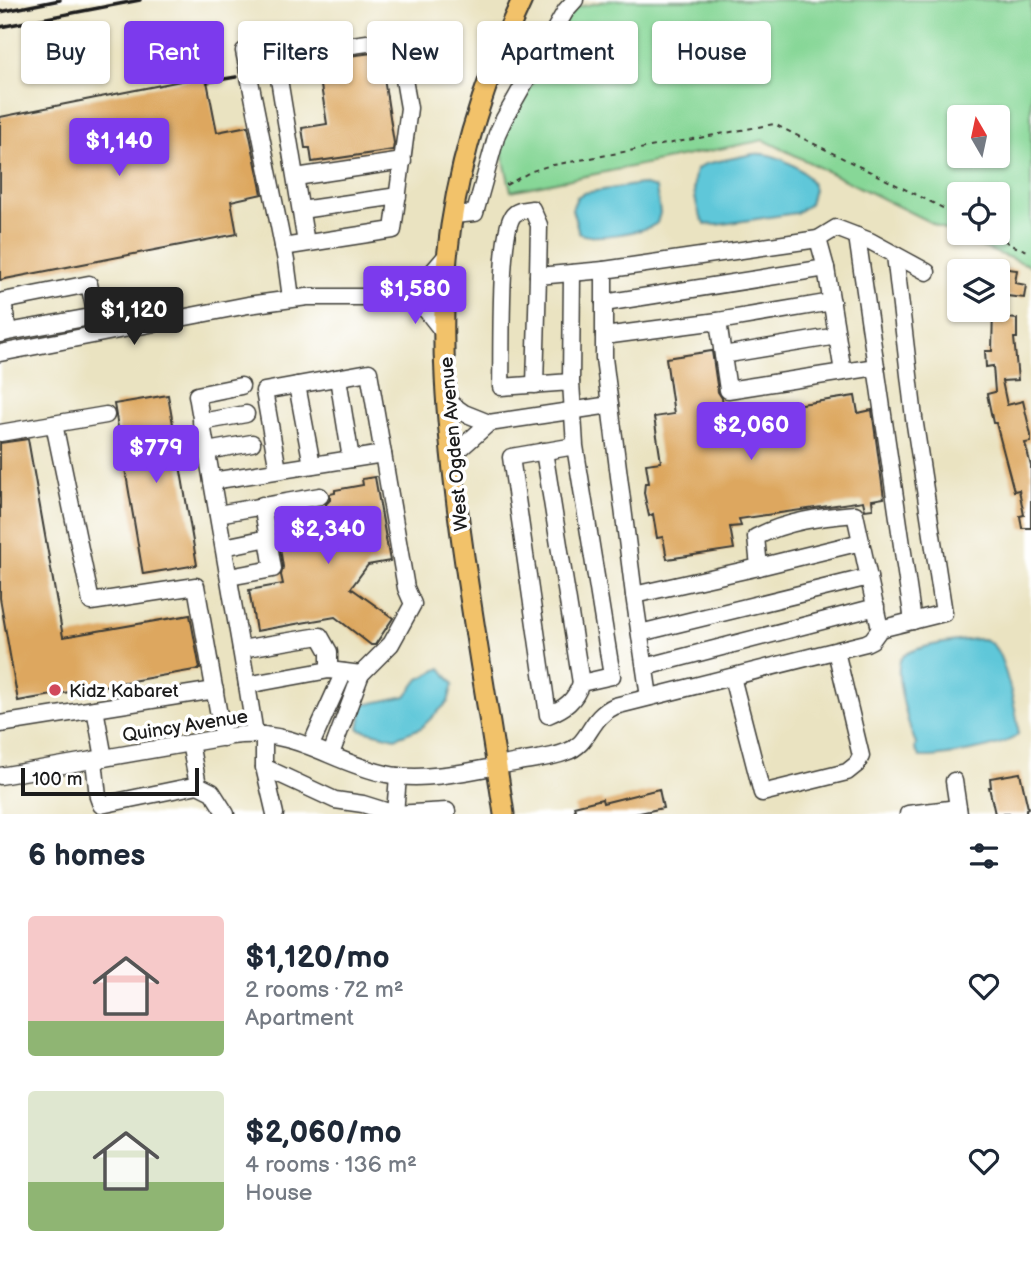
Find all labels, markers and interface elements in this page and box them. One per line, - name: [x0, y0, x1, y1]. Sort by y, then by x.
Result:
- chip: Buy: [21, 21, 110, 84]
- chip: Rent: [124, 21, 224, 84]
- chip: Filters: [238, 21, 353, 84]
- chip: New: [367, 21, 463, 84]
- chip: Apartment: [477, 21, 638, 84]
- chip: House: [652, 21, 771, 84]
- north arrow: [947, 105, 1010, 168]
- map controls: [947, 105, 1010, 322]
- pin: $1,140: [62, 118, 176, 178]
- text: $1,140: [85, 127, 153, 155]
- button: locate: [947, 182, 1010, 245]
- button: layers: [947, 259, 1010, 322]
- pin: $1,580: [358, 266, 472, 326]
- text: $1,580: [379, 275, 451, 303]
- pin: $1,120: [77, 288, 191, 347]
- text: $1,120: [100, 296, 168, 324]
- street label: West Ogden Avenue: [435, 356, 474, 532]
- pin: $2,060: [694, 402, 808, 462]
- text: $2,060: [713, 411, 789, 439]
- pin: $779: [115, 426, 197, 485]
- text: $779: [129, 434, 183, 462]
- pin: $2,340: [271, 506, 385, 566]
- text: $2,340: [290, 515, 366, 543]
- place label: Kidz Kabaret: [69, 680, 179, 703]
- marker: Kidz Kabaret: [47, 682, 63, 698]
- street label: Quincy Avenue: [121, 705, 250, 748]
- scale bar: [21, 765, 200, 797]
- text: 100 m: [32, 768, 83, 791]
- icon: filters: [965, 837, 1003, 875]
- text: 6 homes: [28, 838, 145, 874]
- text: $1,120/mo: [245, 940, 390, 976]
- icon: home: [84, 944, 168, 1028]
- icon: heart: [965, 967, 1003, 1005]
- text: 2 rooms · 72 m²: [245, 976, 404, 1004]
- text: Apartment: [245, 1004, 354, 1032]
- text: $2,060/mo: [245, 1115, 402, 1151]
- icon: home: [84, 1119, 168, 1203]
- icon: heart: [965, 1142, 1003, 1180]
- text: 4 rooms · 136 m²: [245, 1151, 417, 1179]
- text: House: [245, 1179, 312, 1207]

